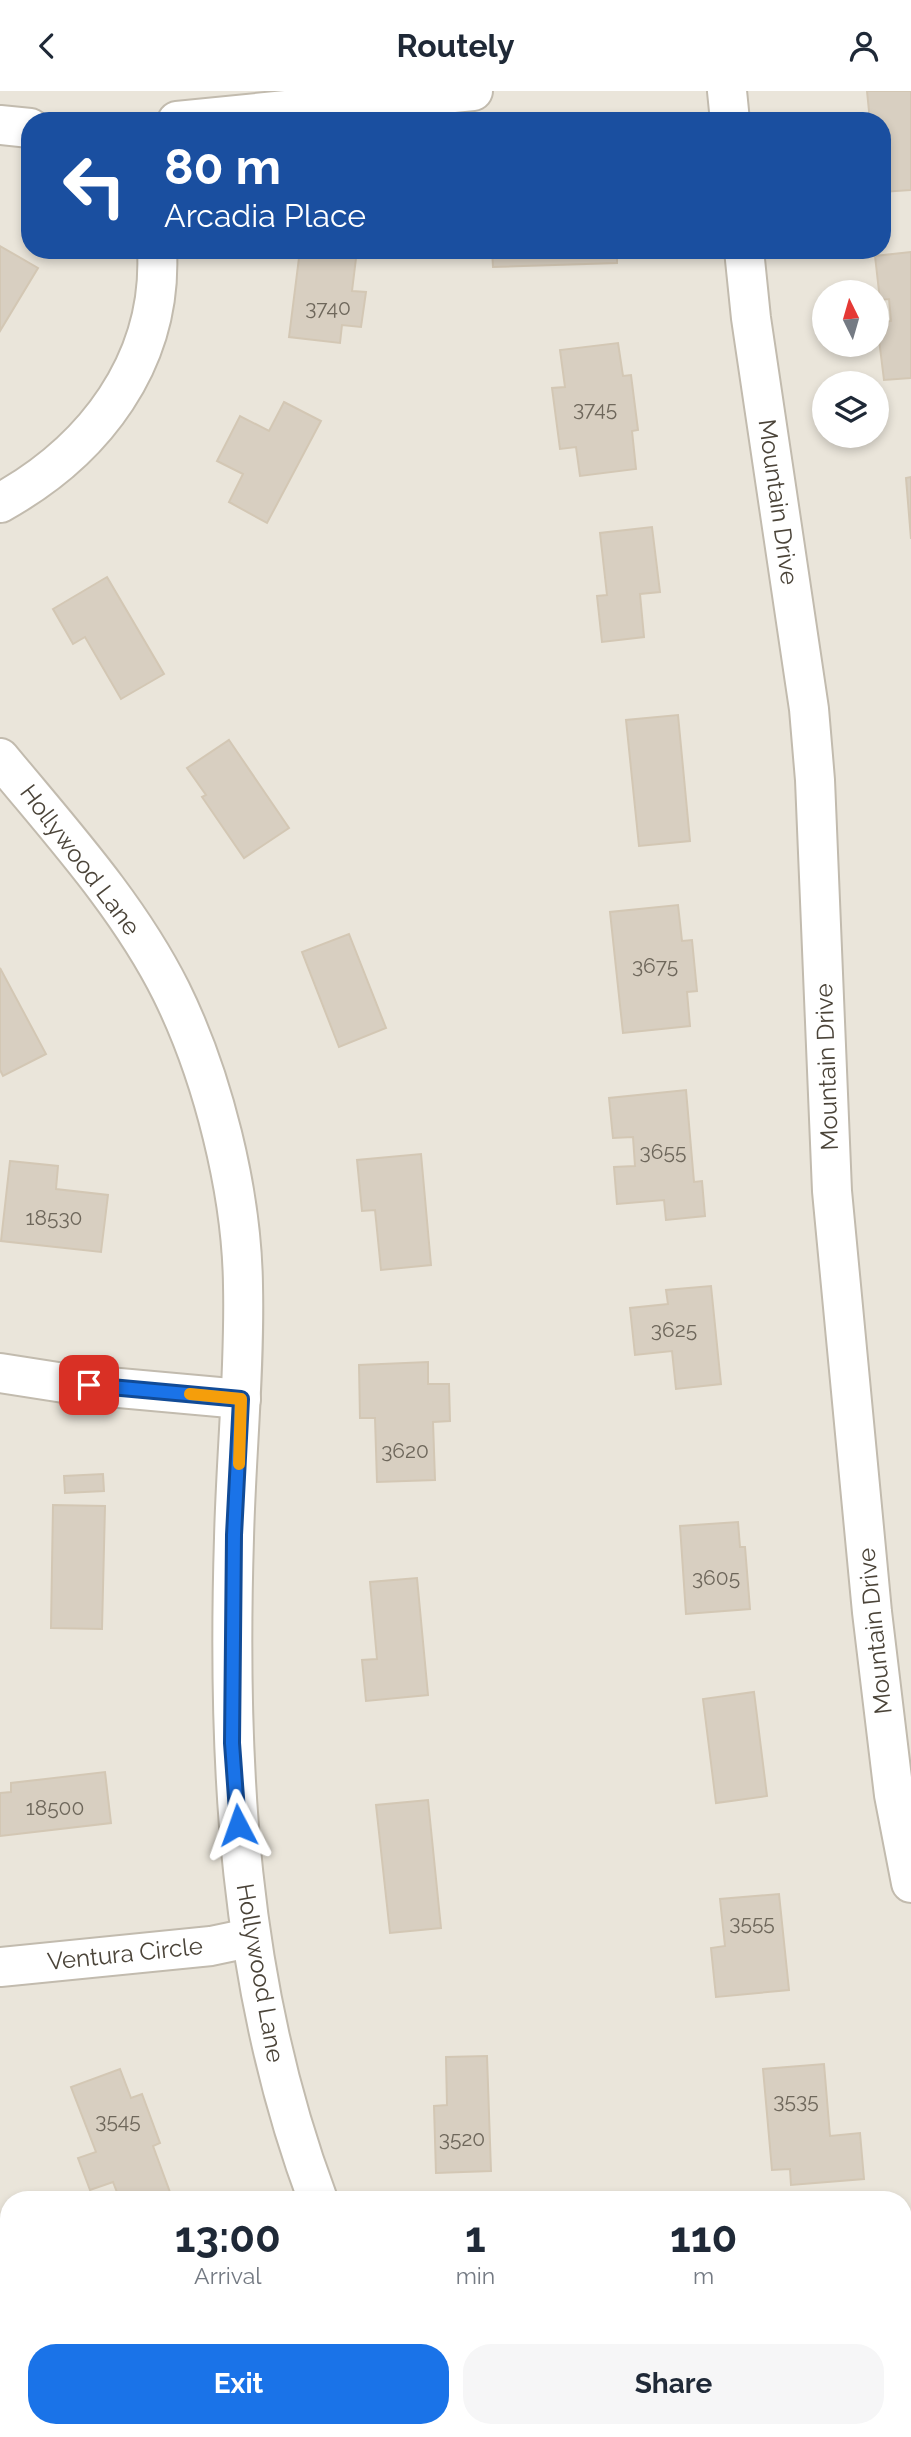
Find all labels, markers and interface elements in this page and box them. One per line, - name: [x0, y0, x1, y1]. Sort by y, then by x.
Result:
- icon: back: [28, 27, 66, 65]
- text: Routely: [397, 27, 514, 64]
- icon: person: [845, 27, 883, 65]
- text: 80 m: [164, 138, 281, 195]
- icon: left: [49, 140, 140, 231]
- text: Arcadia Place: [164, 197, 366, 234]
- north arrow: [812, 280, 889, 357]
- map controls: [812, 280, 889, 448]
- house number: 3740: [305, 295, 351, 320]
- button: layers: [812, 371, 889, 448]
- house number: 3745: [573, 396, 617, 421]
- street label: Mountain Drive: [753, 417, 804, 587]
- street label: Hollywood Lane: [14, 779, 147, 941]
- house number: 3675: [632, 953, 678, 978]
- street label: Mountain Drive: [809, 983, 844, 1151]
- house number: 3655: [640, 1139, 686, 1164]
- house number: 18530: [26, 1205, 82, 1230]
- house number: 3625: [651, 1317, 697, 1342]
- pin: [59, 1355, 119, 1415]
- icon: arrive: [70, 1366, 108, 1404]
- house number: 3620: [381, 1438, 429, 1463]
- street label: Mountain Drive: [851, 1547, 898, 1716]
- house number: 3605: [692, 1565, 740, 1590]
- position arrow: [201, 1788, 275, 1862]
- house number: 18500: [26, 1795, 84, 1820]
- street label: Hollywood Lane: [230, 1881, 291, 2065]
- house number: 3555: [729, 1910, 775, 1935]
- street label: Ventura Circle: [46, 1931, 204, 1976]
- house number: 3535: [773, 2088, 819, 2113]
- house number: 3545: [95, 2108, 141, 2133]
- house number: 3520: [439, 2126, 485, 2151]
- text: 13:00: [175, 2213, 281, 2262]
- text: 1: [465, 2213, 486, 2262]
- text: 110: [670, 2213, 737, 2262]
- text: Arrival: [194, 2262, 262, 2289]
- text: min: [456, 2262, 495, 2289]
- text: m: [693, 2262, 714, 2289]
- button: Exit: [28, 2344, 449, 2424]
- button: Share: [463, 2344, 884, 2424]

